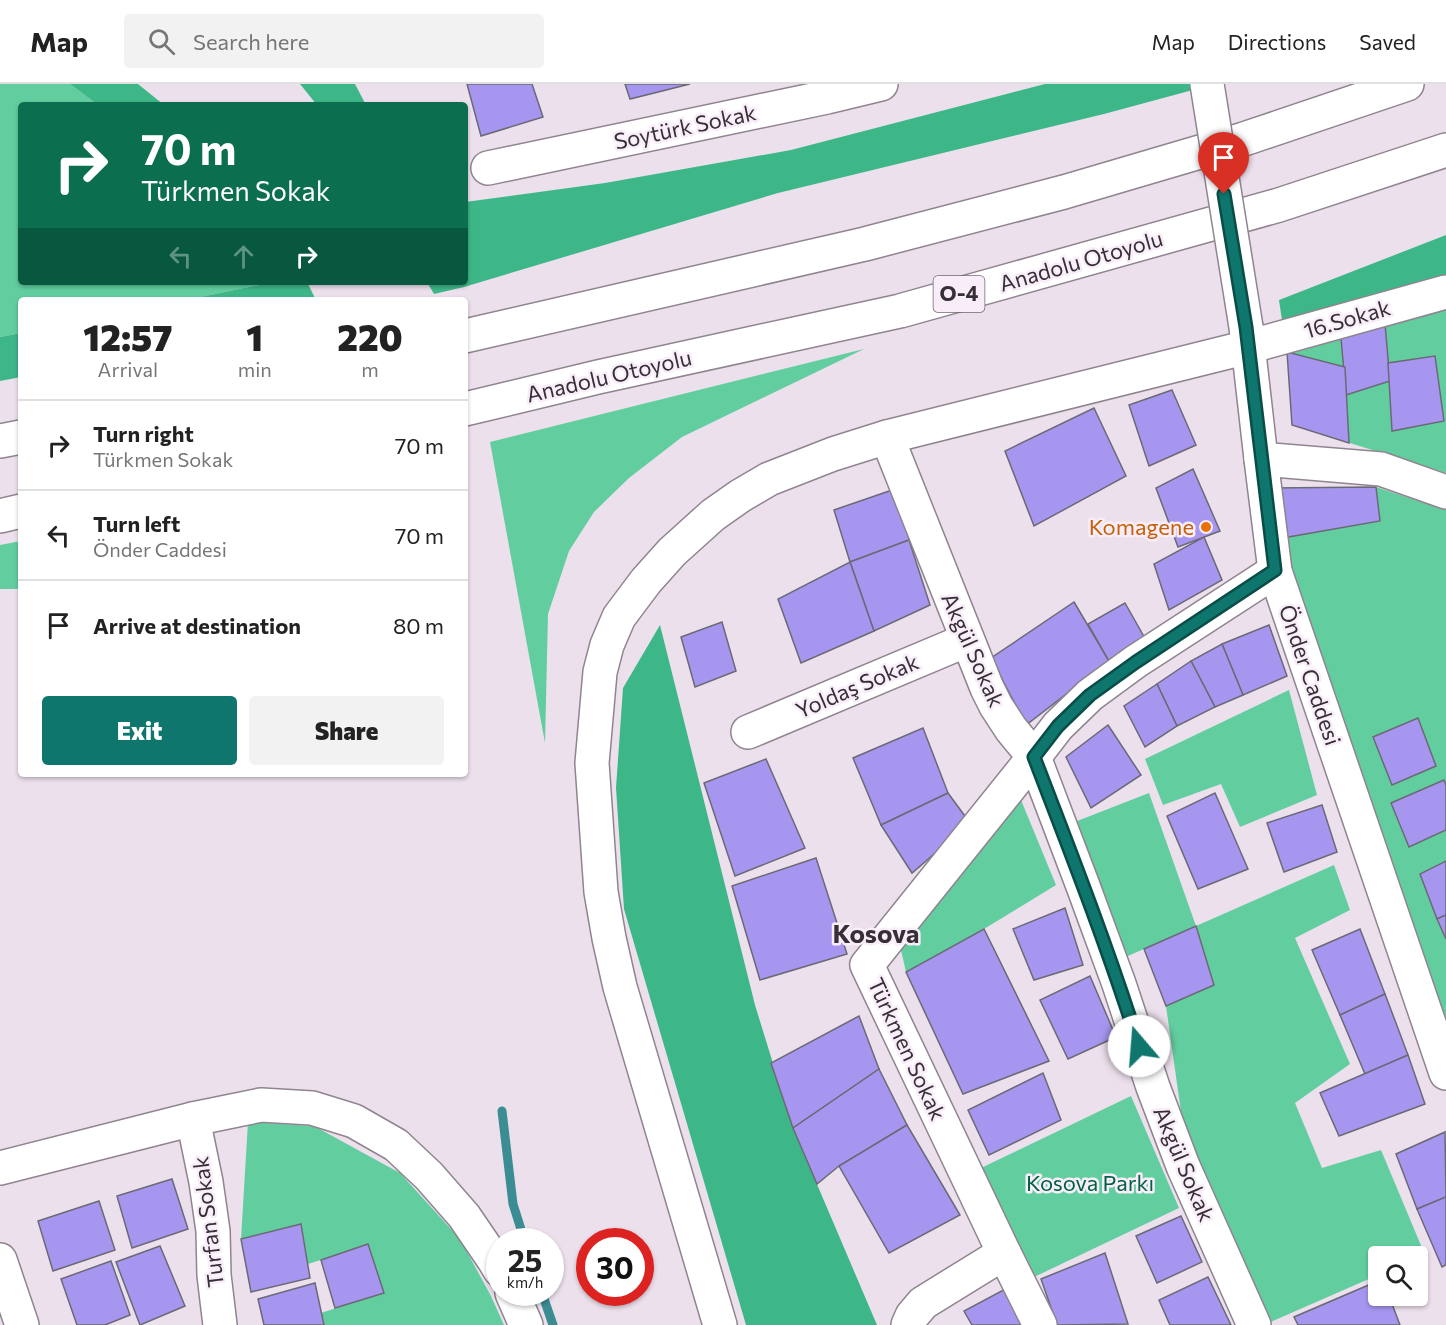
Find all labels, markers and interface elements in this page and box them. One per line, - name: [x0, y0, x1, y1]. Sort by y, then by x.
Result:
- search box: [124, 14, 544, 68]
- text: Map: [30, 24, 88, 58]
- icon: search: [145, 25, 178, 58]
- text: Search here: [193, 28, 309, 55]
- text: Map: [1152, 29, 1195, 54]
- text: Directions: [1228, 29, 1326, 54]
- text: Saved: [1359, 29, 1416, 54]
- street label: Soytürk Sokak: [611, 98, 759, 155]
- text: 70 m: [141, 122, 236, 174]
- icon: right: [42, 126, 120, 204]
- pin: [1198, 132, 1249, 194]
- icon: arrive: [1207, 141, 1240, 174]
- text: Türkmen Sokak: [141, 174, 330, 207]
- street label: Anadolu Otoyolu: [996, 224, 1166, 297]
- icon: left: [164, 240, 197, 273]
- icon: ahead: [227, 240, 260, 273]
- icon: right: [290, 240, 323, 273]
- road number: O-4: [934, 276, 984, 312]
- street label: 16.Sokak: [1300, 293, 1393, 344]
- text: 12:57: [83, 314, 172, 358]
- text: 1: [246, 314, 263, 358]
- text: 220: [337, 314, 403, 358]
- street label: Anadolu Otoyolu: [524, 343, 694, 408]
- text: Arrival: [98, 357, 158, 381]
- text: min: [238, 357, 272, 381]
- text: m: [361, 357, 379, 381]
- text: Turn right: [93, 420, 194, 447]
- icon: right: [42, 429, 75, 462]
- text: 70 m: [395, 432, 444, 459]
- text: Türkmen Sokak: [93, 447, 233, 471]
- text: Turn left: [93, 510, 180, 537]
- place label: Komagene: [1089, 513, 1194, 540]
- icon: left: [42, 519, 75, 552]
- marker: Komagene: [1199, 520, 1213, 534]
- text: 70 m: [395, 522, 444, 549]
- text: Önder Caddesi: [93, 537, 227, 561]
- street label: Akgül Sokak: [936, 588, 1011, 711]
- street label: Önder Caddesi: [1274, 601, 1347, 749]
- icon: arrive: [42, 609, 75, 642]
- text: Arrive at destination: [93, 612, 301, 639]
- text: 80 m: [393, 612, 444, 639]
- street label: Yoldaş Sokak: [791, 648, 922, 724]
- button: Exit: [42, 696, 237, 765]
- button: Share: [249, 696, 444, 765]
- district label: Kosova: [833, 917, 920, 948]
- street label: Türkmen Sokak: [863, 973, 952, 1124]
- position arrow: [1107, 1014, 1171, 1078]
- street label: Akgül Sokak: [1148, 1102, 1221, 1226]
- street label: Turfan Sokak: [186, 1155, 229, 1289]
- park label: Kosova Parkı: [1026, 1169, 1154, 1196]
- speed limit sign: 30: [576, 1228, 654, 1306]
- text: 25: [508, 1241, 542, 1278]
- map controls: [1368, 1246, 1428, 1306]
- button: search: [1368, 1246, 1428, 1306]
- text: km/h: [507, 1273, 543, 1291]

